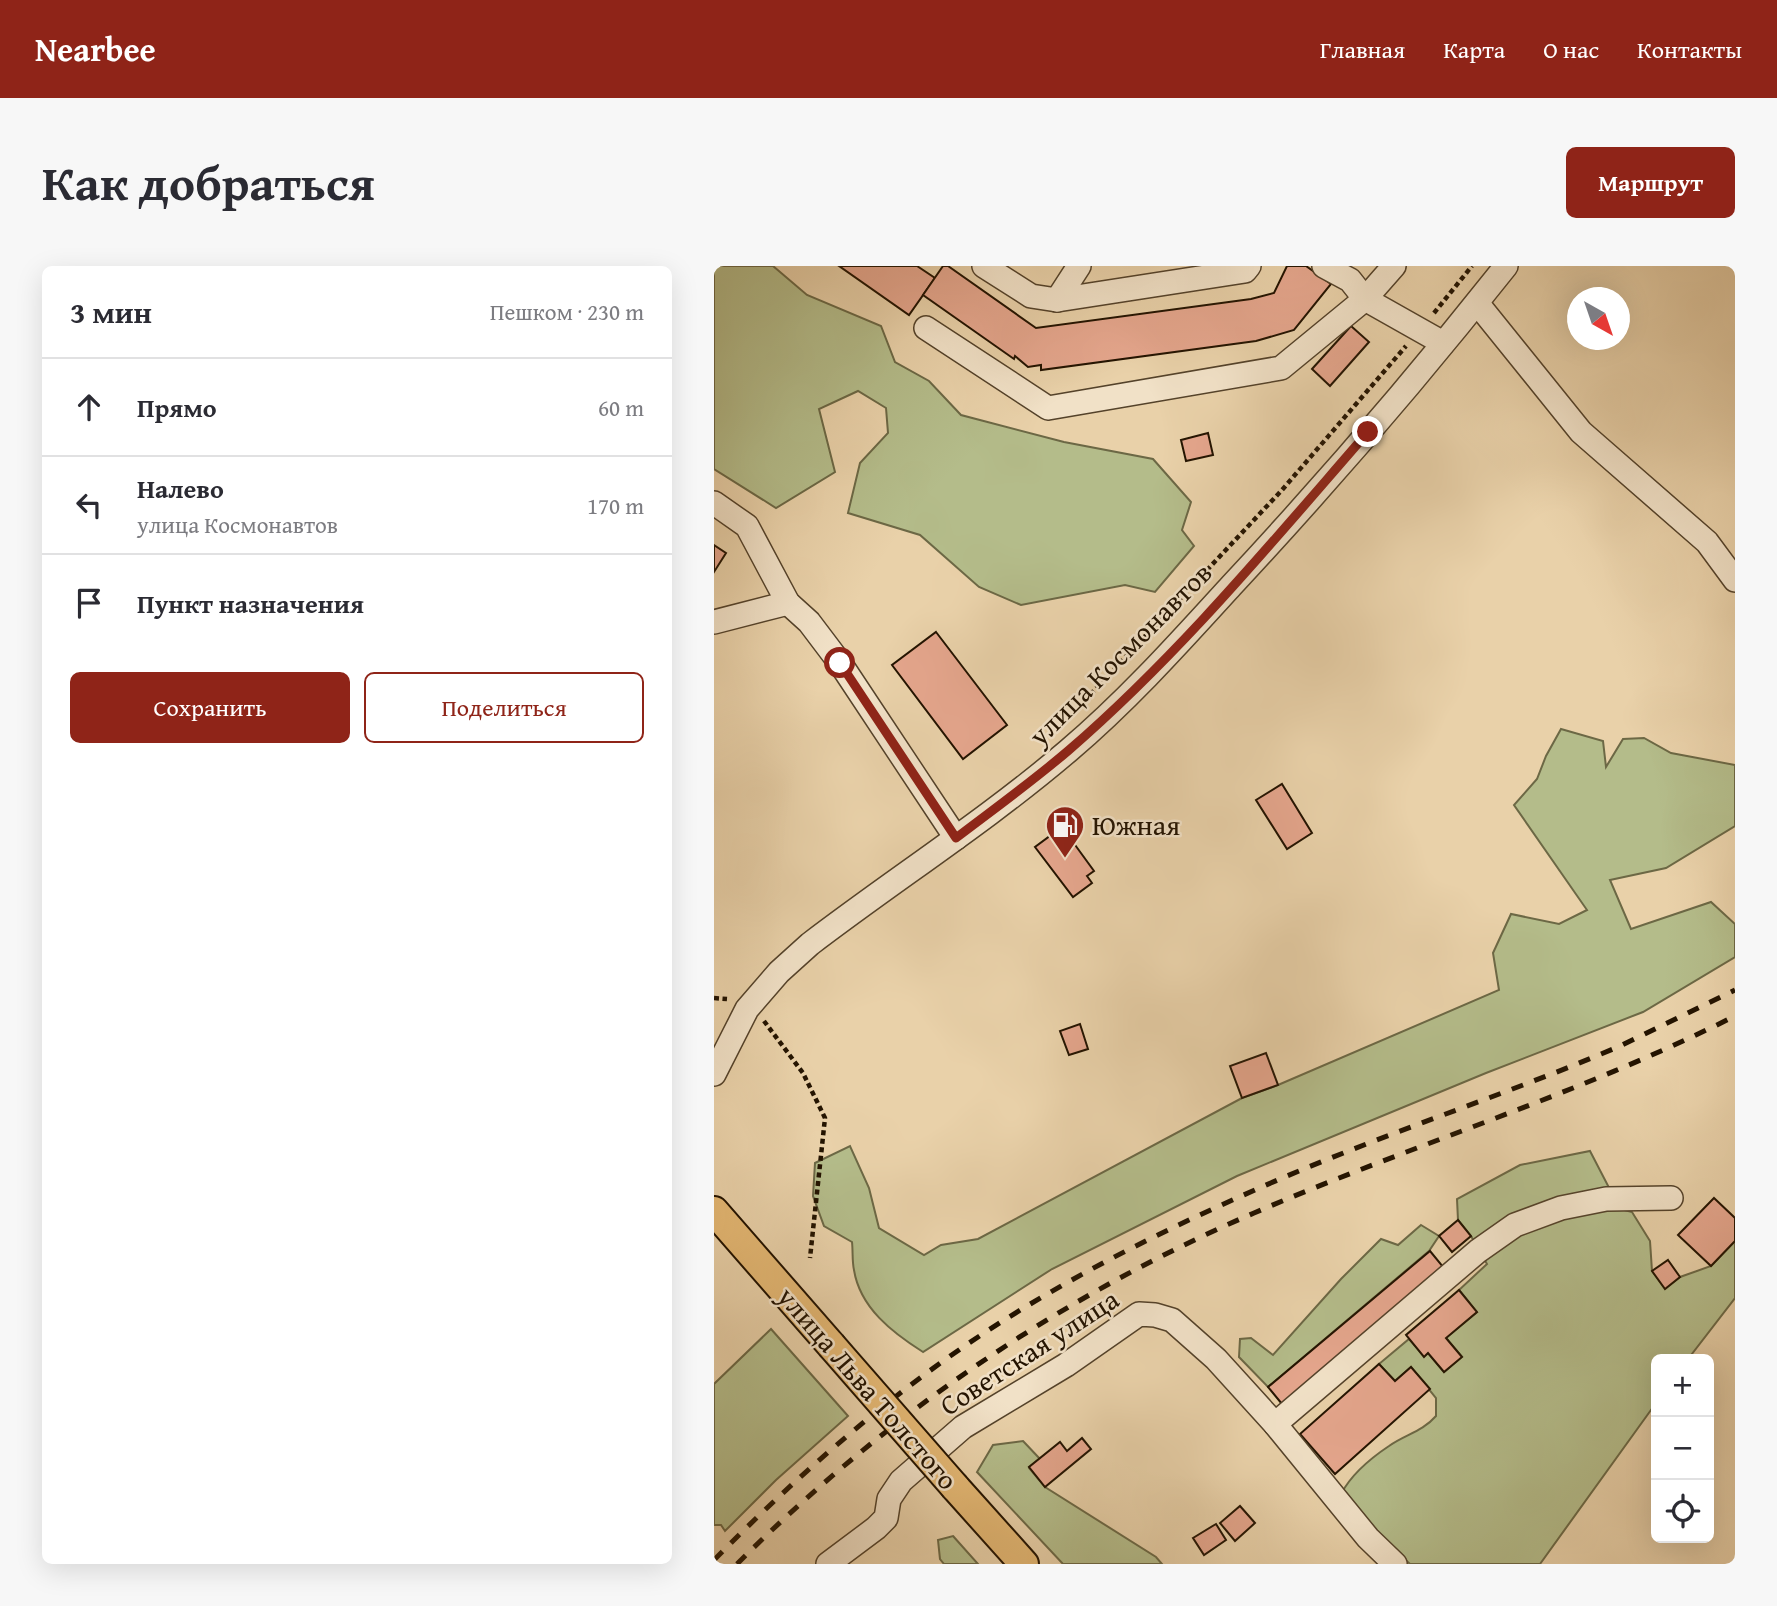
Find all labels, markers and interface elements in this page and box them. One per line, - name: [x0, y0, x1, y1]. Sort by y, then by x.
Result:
- text: Nearbee: [35, 25, 156, 73]
- text: Главная: [1320, 32, 1405, 67]
- text: Карта: [1443, 32, 1505, 67]
- text: О нас: [1543, 32, 1599, 67]
- text: Контакты: [1637, 32, 1742, 67]
- text: Как добраться: [42, 146, 375, 218]
- button: Маршрут: [1566, 147, 1735, 218]
- north arrow: [1567, 287, 1630, 350]
- text: 3 мин: [70, 290, 152, 334]
- text: Пешком · 230 m: [490, 295, 644, 328]
- icon: ahead: [70, 388, 108, 426]
- text: Прямо: [137, 388, 217, 427]
- text: 60 m: [598, 391, 644, 424]
- route end: [1352, 416, 1383, 447]
- text: Налево: [137, 469, 224, 508]
- icon: left: [70, 486, 108, 524]
- text: 170 m: [587, 489, 644, 522]
- text: улица Космонавтов: [137, 508, 338, 541]
- street label: улица Космонавтов: [1018, 553, 1221, 755]
- icon: arrive: [70, 584, 108, 622]
- text: Пункт назначения: [137, 584, 364, 623]
- route start: [824, 647, 855, 678]
- button: Сохранить: [70, 672, 350, 743]
- button: Поделиться: [364, 672, 644, 743]
- fuel station icon: Южная: [1044, 804, 1086, 859]
- place label: Южная: [1092, 804, 1180, 845]
- street label: улица Льва Толстого: [768, 1276, 968, 1498]
- street label: Советская улица: [931, 1278, 1127, 1425]
- map controls: [1651, 1354, 1714, 1543]
- button: +: [1651, 1354, 1714, 1417]
- button: −: [1651, 1417, 1714, 1480]
- button: locate: [1651, 1480, 1714, 1543]

